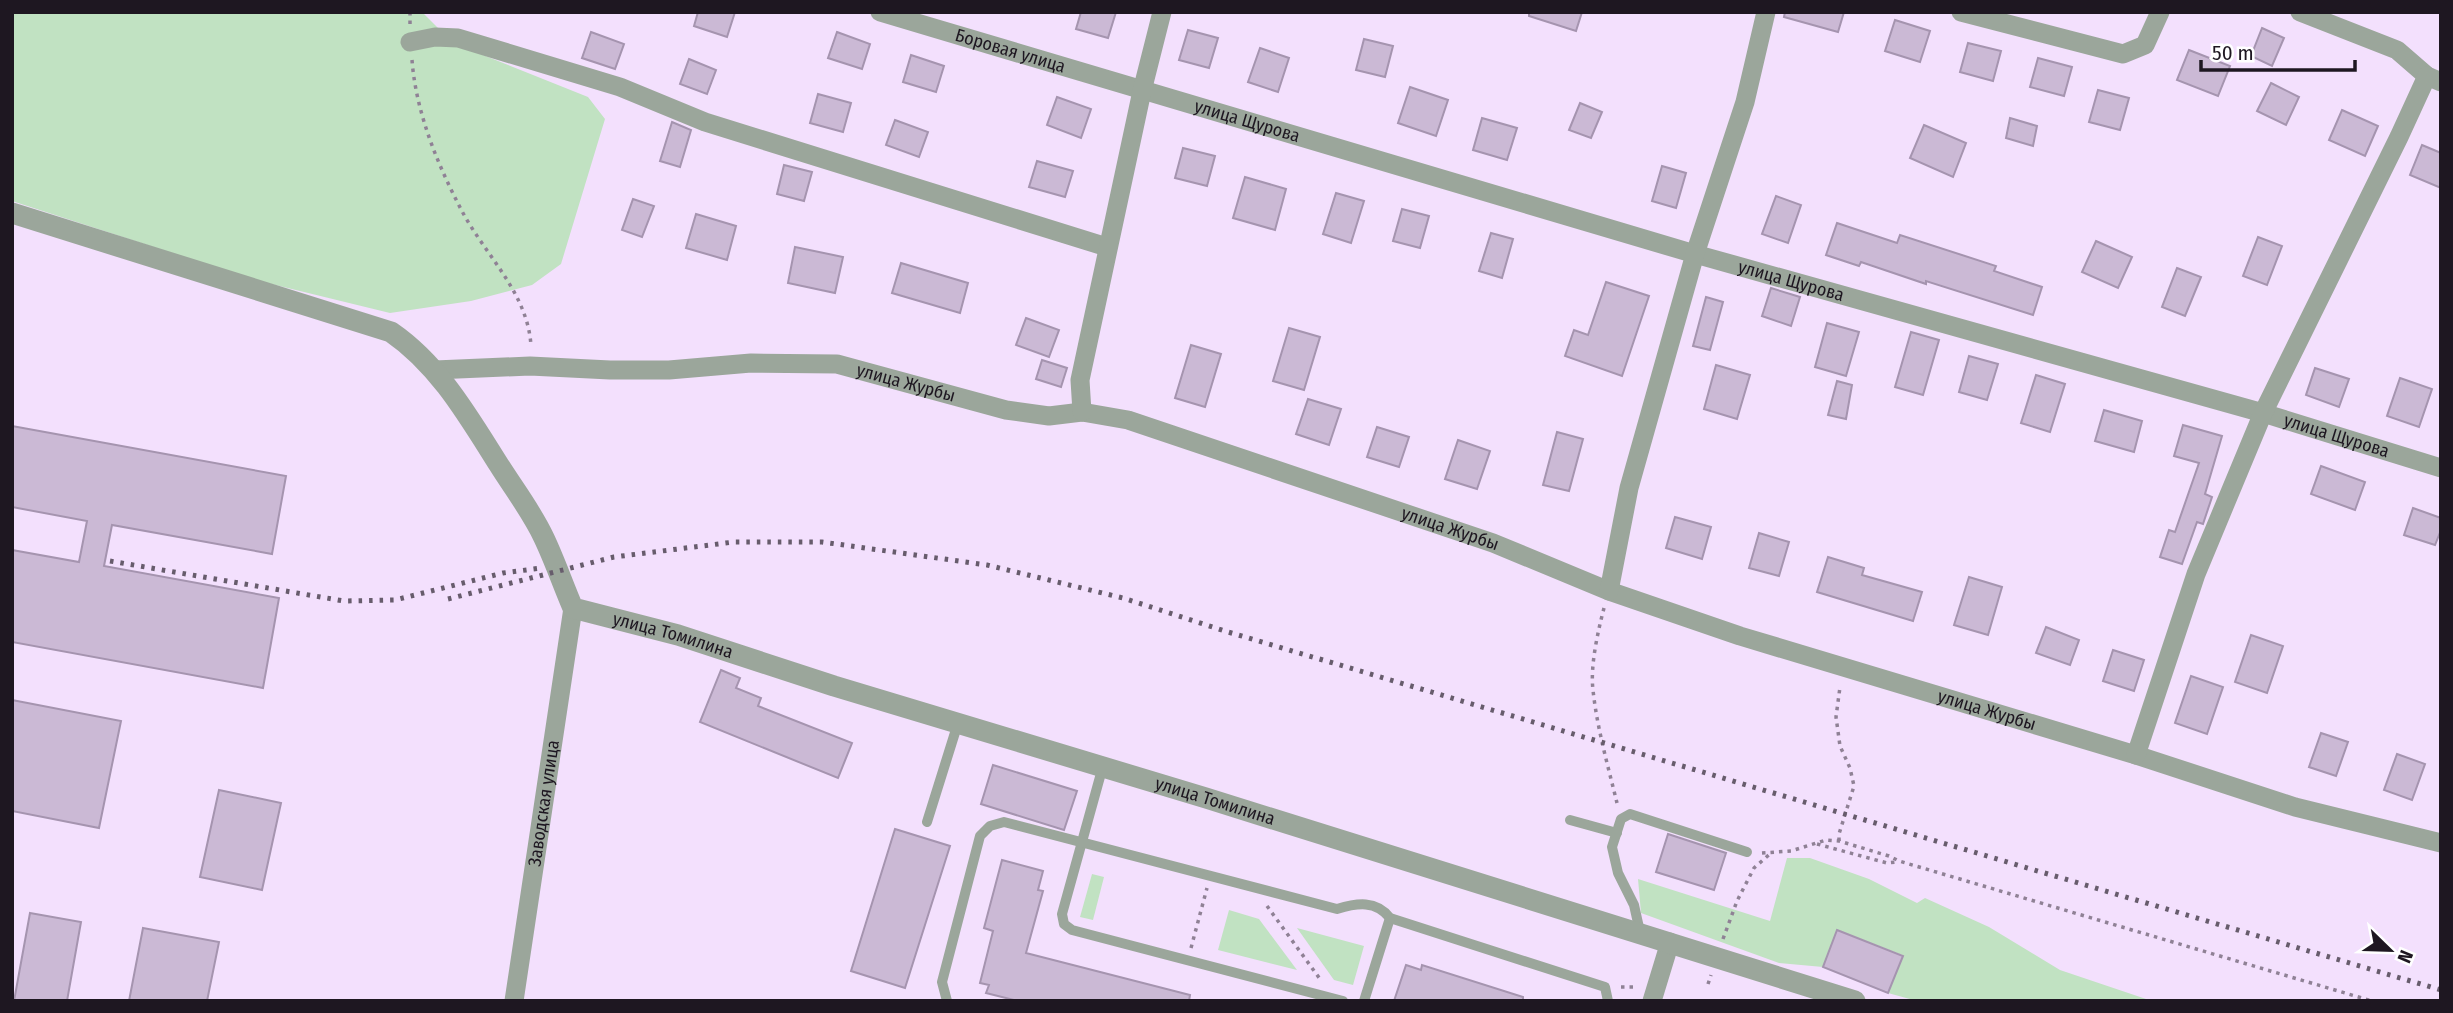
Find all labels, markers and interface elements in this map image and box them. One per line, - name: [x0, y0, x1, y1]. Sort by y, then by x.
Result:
- street label: Боровая улица: [953, 24, 1068, 78]
- scale bar: [2201, 28, 2355, 72]
- text: 50 m: [2212, 40, 2254, 66]
- street label: улица Щурова: [1192, 95, 1303, 147]
- street label: улица Щурова: [1736, 256, 1847, 306]
- street label: улица Журбы: [854, 359, 958, 407]
- street label: улица Щурова: [2281, 409, 2392, 462]
- street label: улица Журбы: [1399, 502, 1502, 555]
- street label: улица Томилина: [610, 608, 736, 663]
- street label: улица Журбы: [1935, 685, 2039, 735]
- street label: Заводская улица: [523, 738, 564, 868]
- street label: улица Томилина: [1152, 772, 1278, 830]
- north arrow: [2355, 915, 2425, 985]
- text: N: [2392, 947, 2418, 966]

